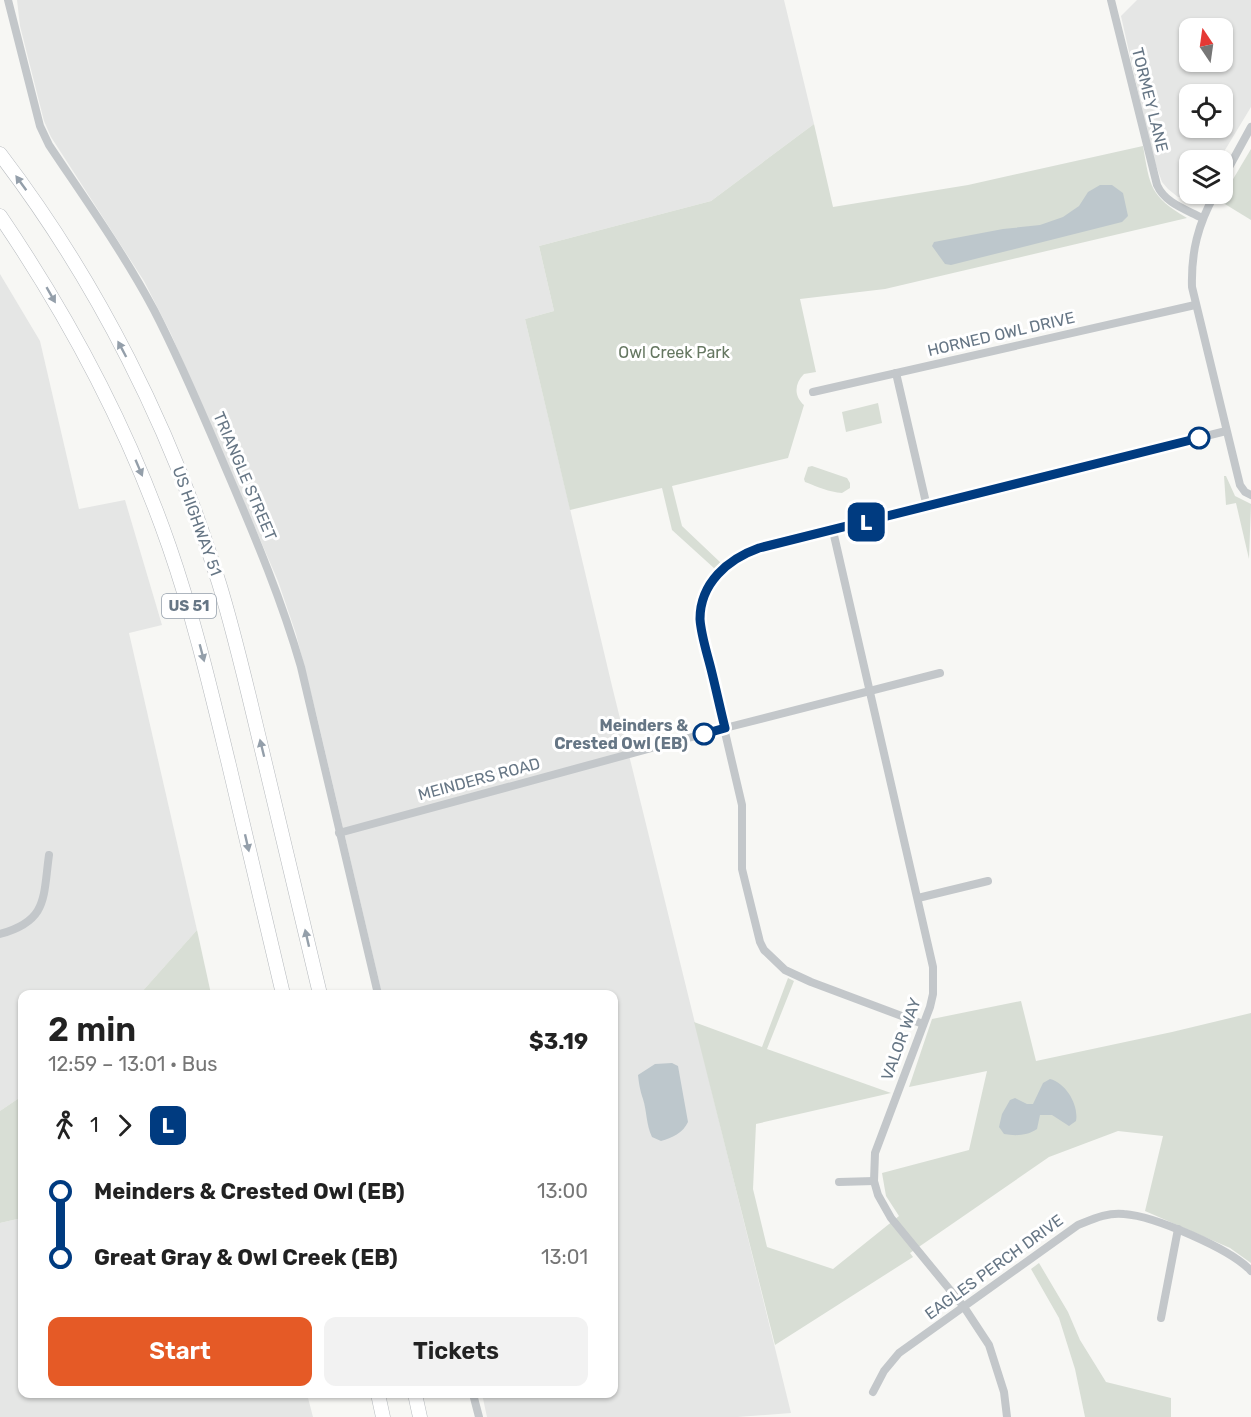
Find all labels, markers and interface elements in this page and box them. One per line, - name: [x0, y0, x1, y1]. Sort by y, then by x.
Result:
- north arrow: [1179, 18, 1233, 72]
- map controls: [1179, 18, 1233, 204]
- street label: TORMEY LANE: [1128, 46, 1172, 154]
- button: locate: [1179, 84, 1233, 138]
- button: layers: [1179, 150, 1233, 204]
- one-way arrow: [15, 175, 27, 191]
- one-way arrow: [46, 287, 56, 304]
- street label: HORNED OWL DRIVE: [926, 308, 1076, 360]
- one-way arrow: [117, 340, 127, 357]
- park label: Owl Creek Park: [618, 343, 730, 362]
- street label: TRIANGLE STREET: [209, 409, 281, 543]
- unlabelled marker: [1188, 427, 1210, 449]
- one-way arrow: [134, 460, 144, 478]
- street label: US HIGHWAY 51: [168, 464, 226, 578]
- line badge: L: [846, 502, 886, 542]
- text: L: [860, 510, 872, 535]
- road number: US 51: [162, 594, 216, 618]
- one-way arrow: [198, 644, 207, 662]
- place label: Meinders & Crested Owl (EB): [554, 716, 688, 753]
- marker: Meinders & Crested Owl (EB): [693, 723, 715, 745]
- one-way arrow: [256, 739, 266, 757]
- street label: MEINDERS ROAD: [416, 754, 542, 804]
- one-way arrow: [243, 833, 253, 852]
- one-way arrow: [301, 928, 311, 947]
- street label: VALOR WAY: [877, 995, 925, 1083]
- text: 2 min: [48, 1010, 136, 1049]
- text: $3.19: [529, 1028, 588, 1055]
- text: 12:59 – 13:01 · Bus: [48, 1052, 217, 1076]
- icon: walk: [48, 1109, 81, 1142]
- icon: forward: [108, 1109, 141, 1142]
- text: 1: [90, 1113, 99, 1137]
- text: L: [162, 1113, 174, 1138]
- text: Meinders & Crested Owl (EB): [94, 1178, 405, 1205]
- text: 13:00: [537, 1179, 588, 1203]
- street label: EAGLES PERCH DRIVE: [921, 1210, 1067, 1324]
- text: Great Gray & Owl Creek (EB): [94, 1244, 398, 1271]
- text: 13:01: [541, 1245, 588, 1269]
- button: Start: [48, 1317, 312, 1386]
- button: Tickets: [324, 1317, 588, 1386]

